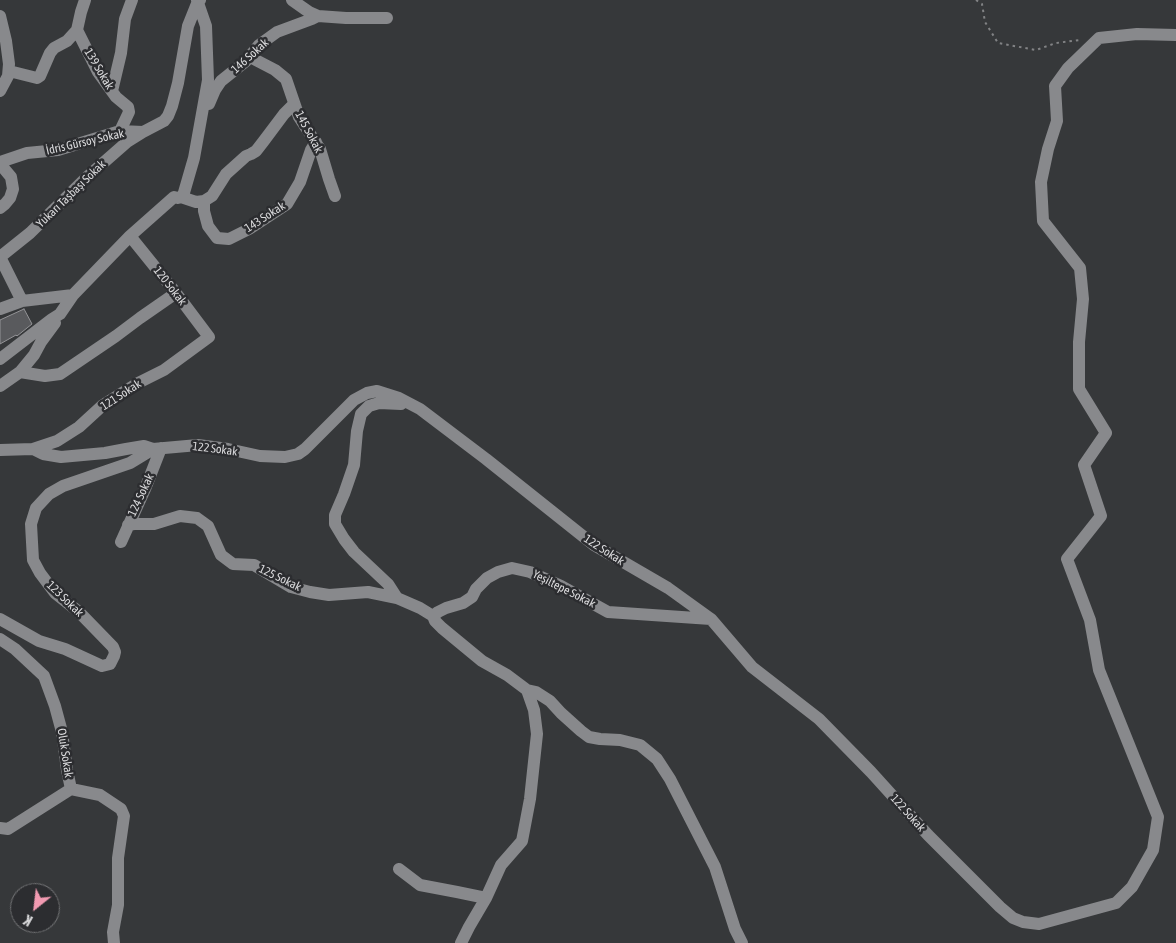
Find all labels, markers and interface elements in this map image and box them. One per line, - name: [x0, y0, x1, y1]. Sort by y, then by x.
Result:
- street label: 146 Sokak: [228, 35, 272, 77]
- street label: 139 Sokak: [81, 46, 117, 92]
- street label: 145 Sokak: [292, 109, 326, 155]
- street label: İdris Gürsoy Sokak: [45, 126, 125, 158]
- street label: Yukarı Taşbaşı Sokak: [33, 157, 109, 231]
- street label: 143 Sokak: [242, 199, 288, 235]
- street label: 120 Sokak: [150, 264, 190, 308]
- street label: 121 Sokak: [98, 377, 144, 413]
- street label: 122 Sokak: [192, 439, 238, 459]
- street label: 124 Sokak: [125, 471, 157, 519]
- street label: 122 Sokak: [581, 532, 627, 568]
- street label: 125 Sokak: [256, 562, 304, 594]
- street label: Yeşiltepe Sokak: [530, 567, 598, 611]
- street label: 123 Sokak: [44, 578, 86, 620]
- street label: Oluk Sokak: [54, 727, 76, 779]
- street label: 122 Sokak: [887, 791, 929, 835]
- north arrow: [10, 883, 60, 933]
- text: K: [21, 912, 35, 929]

